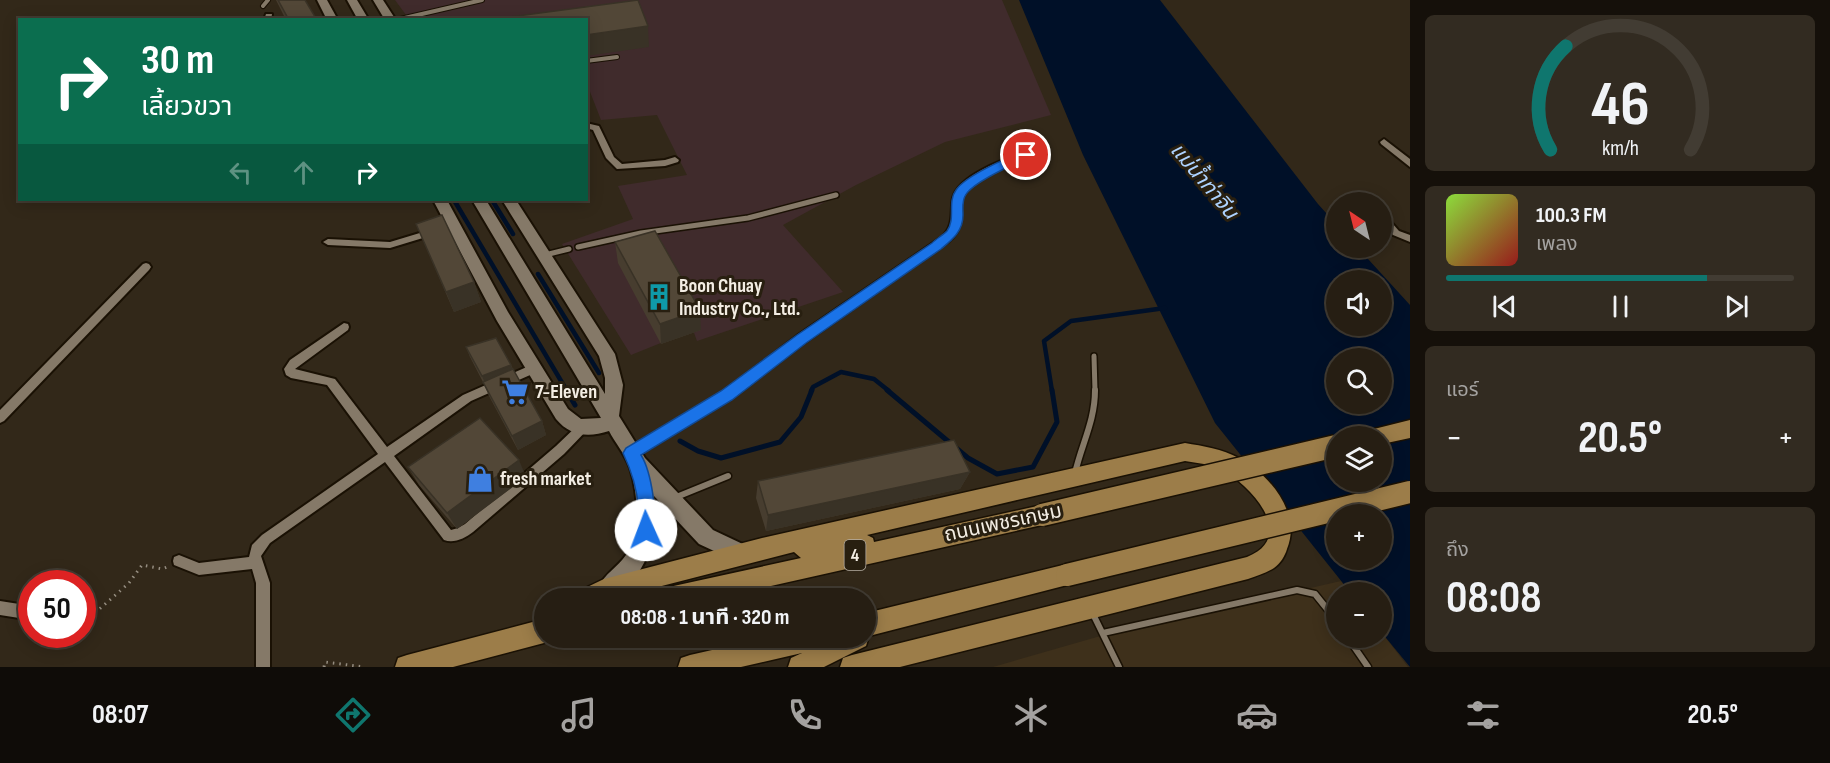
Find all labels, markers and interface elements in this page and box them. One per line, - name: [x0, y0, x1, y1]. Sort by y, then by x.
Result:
- text: 30 m: [141, 35, 214, 86]
- icon: right: [42, 42, 120, 120]
- text: 46: [1591, 68, 1649, 143]
- text: เลี้ยวขวา: [141, 91, 232, 123]
- pin: [1000, 129, 1051, 180]
- water label: แม่น้ำท่าจีน: [1165, 136, 1246, 225]
- text: km/h: [1601, 136, 1639, 161]
- icon: arrive: [1009, 138, 1042, 171]
- icon: left: [224, 156, 257, 189]
- icon: ahead: [287, 156, 320, 189]
- icon: right: [350, 156, 383, 189]
- north arrow: [1326, 192, 1392, 258]
- map controls: [1326, 192, 1392, 648]
- text: 100.3 FM: [1536, 202, 1607, 229]
- text: เพลง: [1536, 232, 1578, 256]
- button: sound: [1326, 270, 1392, 336]
- place label: Boon Chuay Industry Co., Ltd.: [679, 274, 800, 321]
- building icon: Boon Chuay Industry Co., Ltd.: [644, 282, 674, 312]
- icon: previous: [1488, 290, 1521, 323]
- icon: pause: [1604, 290, 1637, 323]
- icon: next: [1720, 290, 1753, 323]
- button: search: [1326, 348, 1392, 414]
- supermarket icon: 7-Eleven: [500, 377, 530, 407]
- text: แอร์: [1446, 378, 1478, 402]
- place label: 7-Eleven: [535, 380, 597, 404]
- text: 20.5°: [1578, 411, 1662, 466]
- text: −: [1446, 418, 1462, 458]
- text: +: [1778, 418, 1794, 458]
- button: layers: [1326, 426, 1392, 492]
- shop icon: fresh market: [465, 464, 495, 494]
- place label: fresh market: [500, 467, 592, 491]
- position arrow: [614, 498, 678, 562]
- street label: ถนนเพชรเกษม: [942, 499, 1064, 547]
- button: +: [1326, 504, 1392, 570]
- text: ถึง: [1446, 538, 1469, 562]
- road number: 4: [844, 540, 866, 570]
- speed limit sign: 50: [18, 570, 96, 648]
- text: 08:08: [1446, 571, 1541, 626]
- button: −: [1326, 582, 1392, 648]
- text: 08:08 · 1 นาที · 320 m: [621, 604, 789, 631]
- icon: directions: [332, 694, 374, 736]
- icon: music: [558, 694, 600, 736]
- icon: phone: [784, 694, 826, 736]
- icon: climate: [1010, 694, 1052, 736]
- icon: car: [1236, 694, 1278, 736]
- icon: filters: [1462, 694, 1504, 736]
- text: 08:07: [92, 699, 148, 731]
- text: 20.5°: [1687, 699, 1738, 731]

